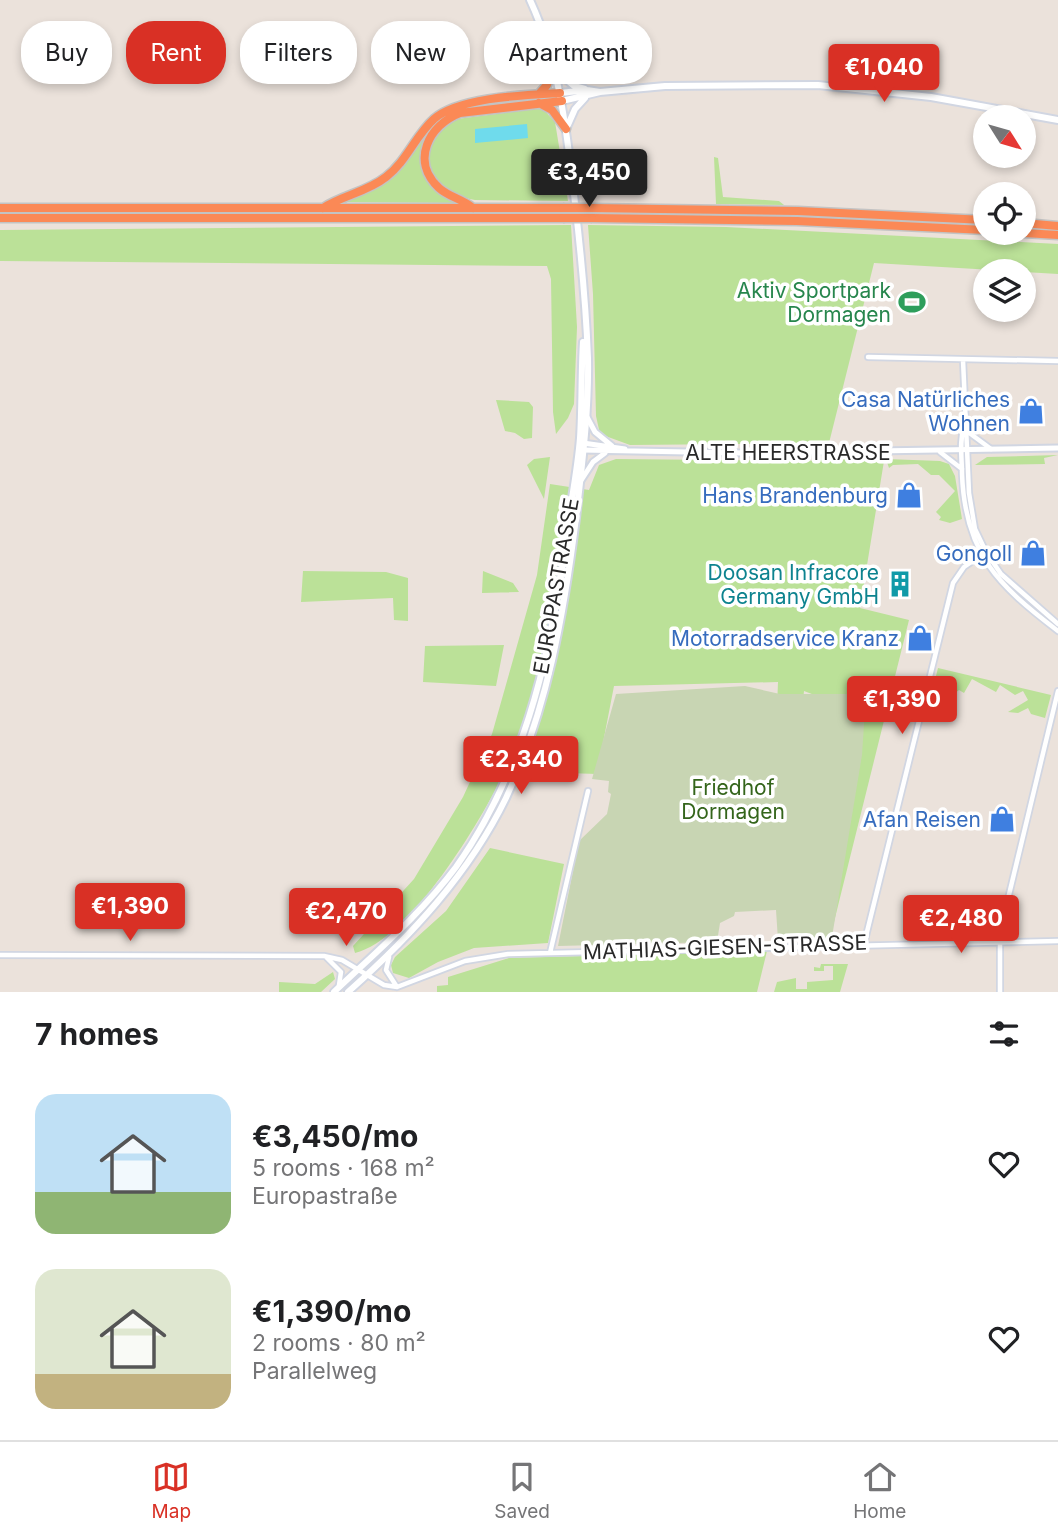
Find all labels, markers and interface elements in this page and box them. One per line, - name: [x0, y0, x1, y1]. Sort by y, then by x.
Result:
- chip: Buy: [21, 21, 112, 84]
- chip: Rent: [126, 21, 226, 84]
- chip: Filters: [240, 21, 357, 84]
- chip: New: [371, 21, 470, 84]
- chip: Apartment: [484, 21, 652, 84]
- pin: €1,040: [827, 44, 941, 104]
- text: €1,040: [844, 53, 924, 81]
- north arrow: [973, 105, 1036, 168]
- map controls: [973, 105, 1036, 322]
- pin: €3,450: [532, 150, 646, 209]
- text: €3,450: [547, 158, 631, 186]
- button: locate: [973, 182, 1036, 245]
- button: layers: [973, 259, 1036, 322]
- place label: Aktiv Sportpark Dormagen: [737, 278, 891, 327]
- sports icon: Aktiv Sportpark Dormagen: [897, 287, 927, 317]
- place label: Casa Natürliches Wohnen: [841, 387, 1010, 436]
- shop icon: Casa Natürliches Wohnen: [1016, 396, 1046, 426]
- street label: ALTE HEERSTRASSE: [685, 440, 891, 465]
- shop icon: Hans Brandenburg: [894, 480, 924, 510]
- place label: Hans Brandenburg: [702, 483, 888, 508]
- street label: EUROPASTRASSE: [528, 496, 584, 676]
- shop icon: Gongoll: [1018, 538, 1048, 568]
- place label: Gongoll: [936, 541, 1012, 566]
- place label: Doosan Infracore Germany GmbH: [708, 560, 879, 609]
- building icon: Doosan Infracore Germany GmbH: [885, 569, 915, 599]
- shop icon: Motorradservice Kranz: [905, 623, 935, 653]
- place label: Motorradservice Kranz: [671, 626, 899, 651]
- pin: €1,390: [845, 676, 959, 736]
- text: €1,390: [863, 685, 941, 713]
- pin: €2,340: [464, 736, 578, 796]
- text: €2,340: [479, 745, 563, 773]
- park label: Friedhof Dormagen: [681, 775, 785, 824]
- shop icon: Afan Reisen: [987, 804, 1017, 834]
- place label: Afan Reisen: [863, 807, 981, 832]
- pin: €1,390: [73, 884, 187, 943]
- pin: €2,470: [289, 888, 403, 948]
- text: €1,390: [91, 892, 169, 920]
- pin: €2,480: [904, 895, 1018, 955]
- text: €2,470: [305, 897, 387, 925]
- text: €2,480: [919, 904, 1003, 932]
- street label: MATHIAS-GIESEN-STRASSE: [583, 930, 867, 964]
- icon: filters: [985, 1015, 1023, 1053]
- text: 7 homes: [35, 1016, 159, 1052]
- text: €3,450/mo: [252, 1118, 418, 1154]
- icon: home: [91, 1122, 175, 1206]
- icon: heart: [985, 1145, 1023, 1183]
- text: 5 rooms · 168 m²: [252, 1154, 435, 1182]
- text: Europastraße: [252, 1182, 398, 1210]
- text: €1,390/mo: [252, 1293, 411, 1329]
- icon: home: [91, 1297, 175, 1381]
- icon: heart: [985, 1320, 1023, 1358]
- text: 2 rooms · 80 m²: [252, 1329, 426, 1357]
- text: Parallelweg: [252, 1357, 377, 1385]
- tab: Map: [152, 1458, 191, 1523]
- tab: Saved: [494, 1458, 550, 1523]
- tab: Home: [853, 1458, 906, 1523]

